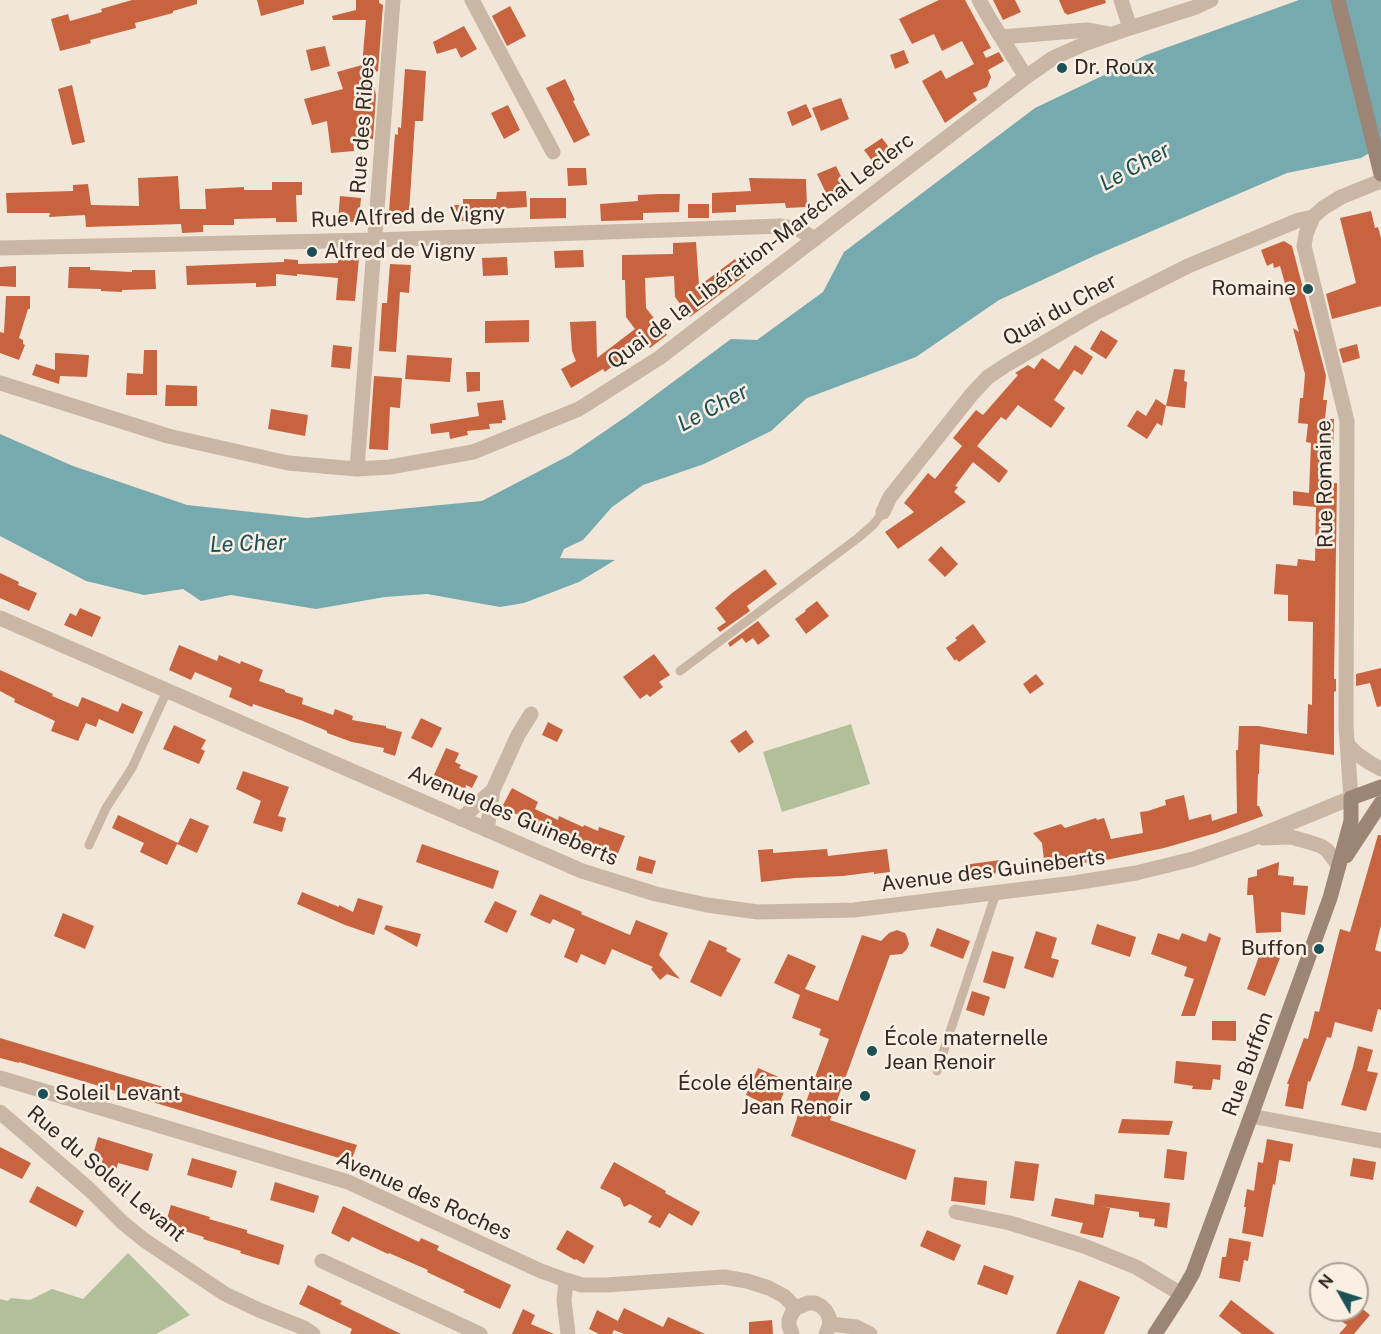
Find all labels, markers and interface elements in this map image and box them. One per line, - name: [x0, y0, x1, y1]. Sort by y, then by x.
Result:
- street label: Rue des Ribes: [346, 55, 380, 195]
- place label: Dr. Roux: [1074, 55, 1155, 81]
- marker: Dr. Roux: [1055, 61, 1069, 75]
- street label: Quai de la Libération-Maréchal Leclerc: [603, 127, 919, 375]
- water label: Le Cher: [1095, 137, 1175, 197]
- street label: Rue Alfred de Vigny: [310, 201, 506, 233]
- place label: Alfred de Vigny: [324, 239, 476, 265]
- marker: Alfred de Vigny: [305, 245, 319, 259]
- street label: Quai du Cher: [999, 268, 1121, 352]
- place label: Romaine: [1211, 276, 1296, 302]
- marker: Romaine: [1301, 282, 1315, 296]
- water label: Le Cher: [673, 378, 753, 438]
- street label: Rue Romaine: [1311, 420, 1339, 548]
- water label: Le Cher: [209, 529, 287, 559]
- street label: Avenue des Guineberts: [404, 760, 622, 872]
- street label: Avenue des Guineberts: [880, 845, 1106, 897]
- place label: Buffon: [1241, 936, 1307, 962]
- marker: Buffon: [1312, 942, 1326, 956]
- street label: Rue Buffon: [1217, 1008, 1279, 1120]
- place label: École maternelle Jean Renoir: [884, 1026, 1048, 1076]
- marker: École maternelle Jean Renoir: [865, 1044, 879, 1058]
- place label: École élémentaire Jean Renoir: [678, 1071, 853, 1121]
- place label: Soleil Levant: [55, 1081, 181, 1107]
- marker: Soleil Levant: [36, 1087, 50, 1101]
- marker: École élémentaire Jean Renoir: [858, 1089, 872, 1103]
- street label: Rue du Soleil Levant: [22, 1100, 190, 1248]
- street label: Avenue des Roches: [333, 1146, 515, 1246]
- north arrow: [1309, 1262, 1369, 1322]
- text: N: [1315, 1271, 1337, 1292]

